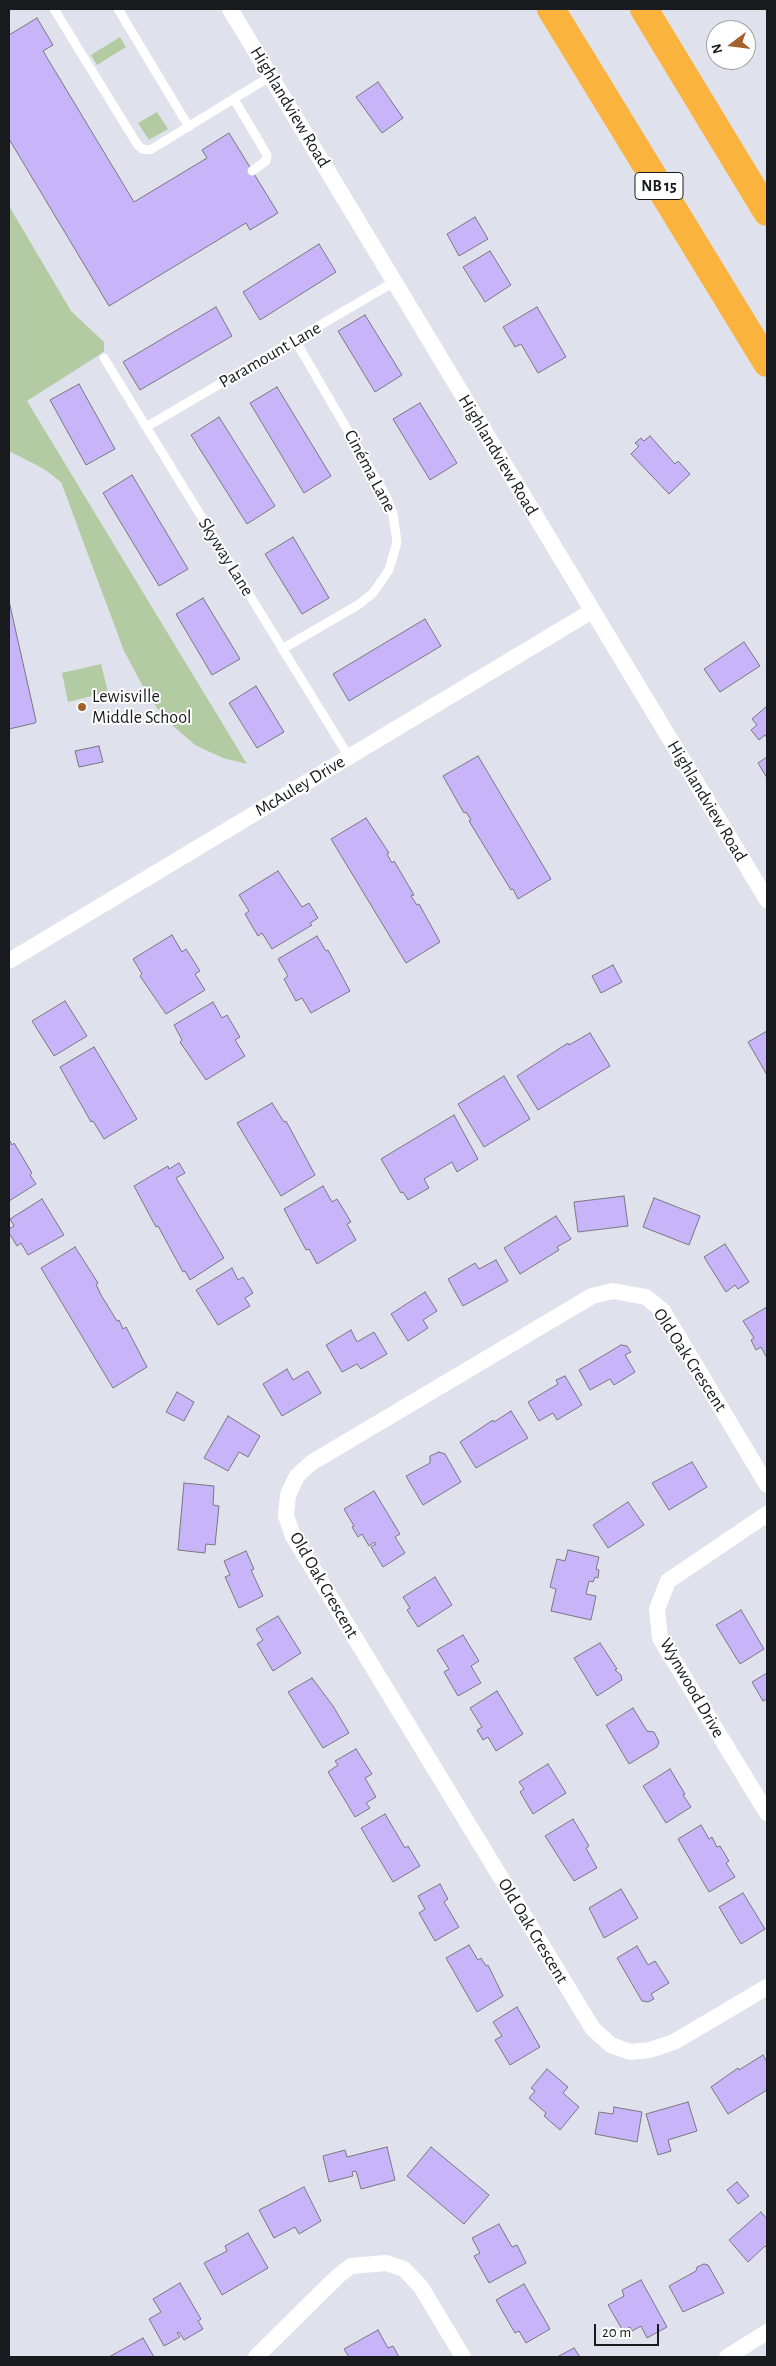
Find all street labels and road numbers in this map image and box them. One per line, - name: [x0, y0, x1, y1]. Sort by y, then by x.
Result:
- street label: Highlandview Road: [245, 43, 335, 171]
- road number: NB 15: [635, 172, 683, 200]
- street label: Paramount Lane: [215, 317, 325, 393]
- street label: Highlandview Road: [453, 391, 543, 519]
- street label: Cinéma Lane: [339, 426, 401, 516]
- street label: Skyway Lane: [194, 514, 258, 600]
- street label: Highlandview Road: [662, 737, 752, 865]
- street label: McAuley Drive: [251, 751, 349, 821]
- street label: Old Oak Crescent: [649, 1304, 731, 1416]
- street label: Old Oak Crescent: [285, 1528, 363, 1642]
- street label: Wynwood Drive: [655, 1634, 729, 1742]
- street label: Old Oak Crescent: [493, 1874, 573, 1988]

